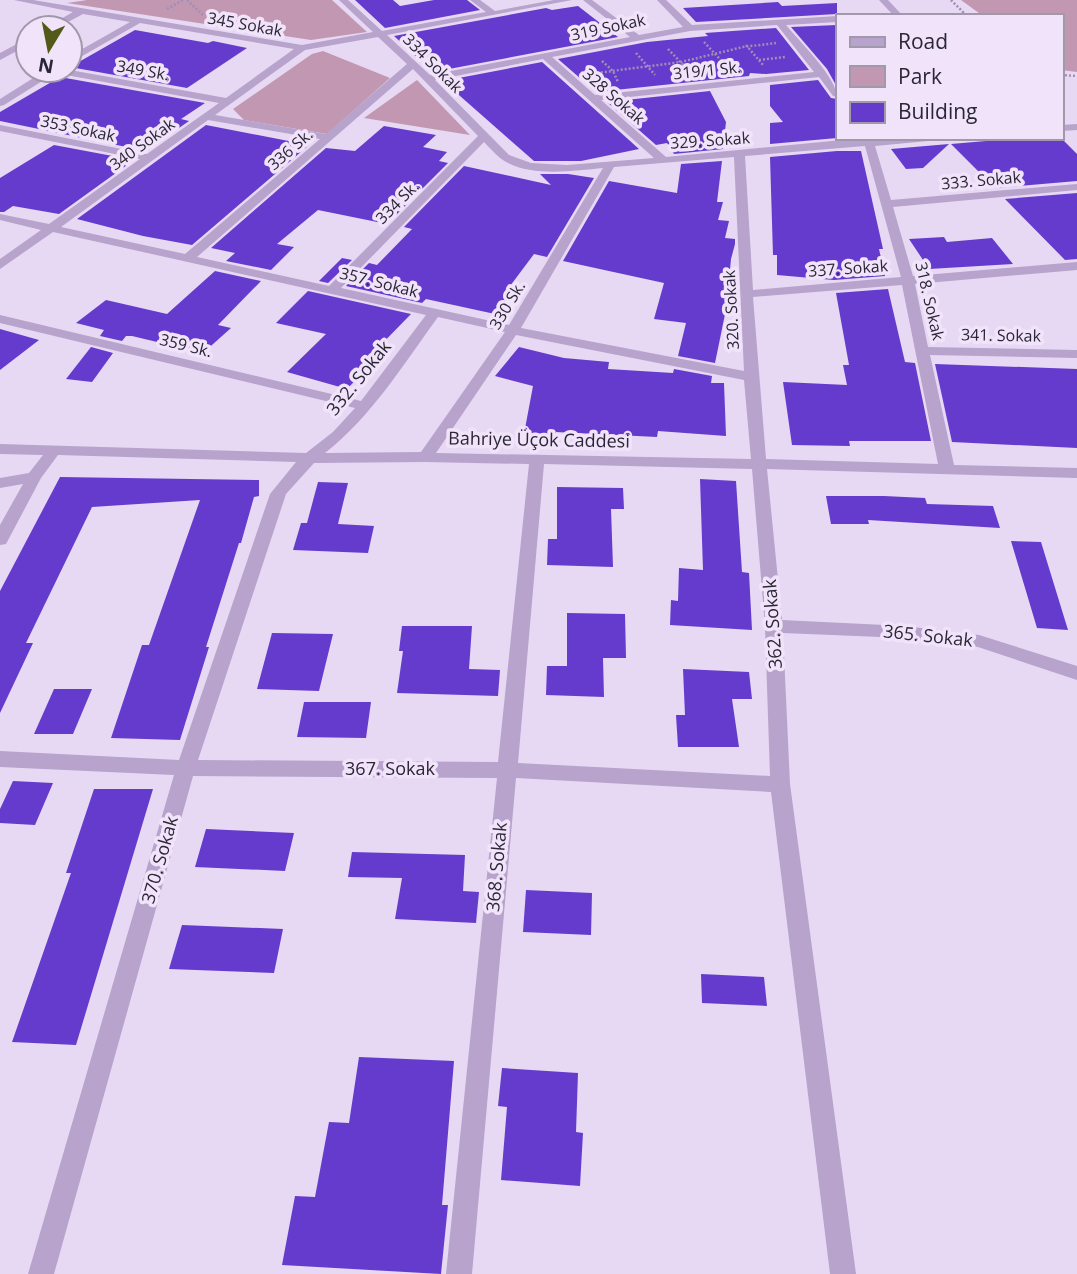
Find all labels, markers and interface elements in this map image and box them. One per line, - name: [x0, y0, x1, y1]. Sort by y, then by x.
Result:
- street label: 345 Sokak: [206, 7, 285, 42]
- street label: 319 Sokak: [569, 8, 648, 46]
- north arrow: [14, 14, 84, 84]
- legend: [836, 14, 1063, 140]
- text: Road: [898, 27, 948, 55]
- street label: 334 Sokak: [398, 28, 468, 98]
- text: N: [36, 52, 56, 80]
- street label: 349 Sk.: [115, 55, 171, 85]
- street label: 319/1 Sk.: [672, 56, 742, 84]
- text: Park: [898, 62, 942, 90]
- street label: 328 Sokak: [578, 63, 650, 130]
- text: Building: [898, 97, 977, 125]
- street label: 353 Sokak: [39, 109, 118, 147]
- street label: 340 Sokak: [105, 113, 180, 175]
- street label: 336 Sk.: [263, 123, 317, 175]
- street label: 329. Sokak: [669, 126, 751, 154]
- street label: 333. Sokak: [940, 166, 1022, 194]
- street label: 334 Sk.: [370, 175, 424, 229]
- street label: 337. Sokak: [807, 254, 889, 282]
- street label: 318. Sokak: [910, 260, 950, 343]
- street label: 357. Sokak: [338, 262, 421, 302]
- street label: 320. Sokak: [718, 269, 744, 350]
- street label: 330 Sk.: [484, 277, 530, 333]
- street label: 341. Sokak: [961, 323, 1042, 347]
- street label: 359 Sk.: [158, 328, 214, 362]
- street label: 332. Sokak: [321, 334, 396, 420]
- street label: Bahriye Üçok Caddesi: [448, 425, 630, 453]
- street label: 362. Sokak: [757, 578, 787, 670]
- street label: 365. Sokak: [882, 618, 975, 652]
- street label: 367. Sokak: [345, 756, 435, 780]
- street label: 370. Sokak: [135, 813, 183, 906]
- street label: 368. Sokak: [480, 821, 512, 913]

